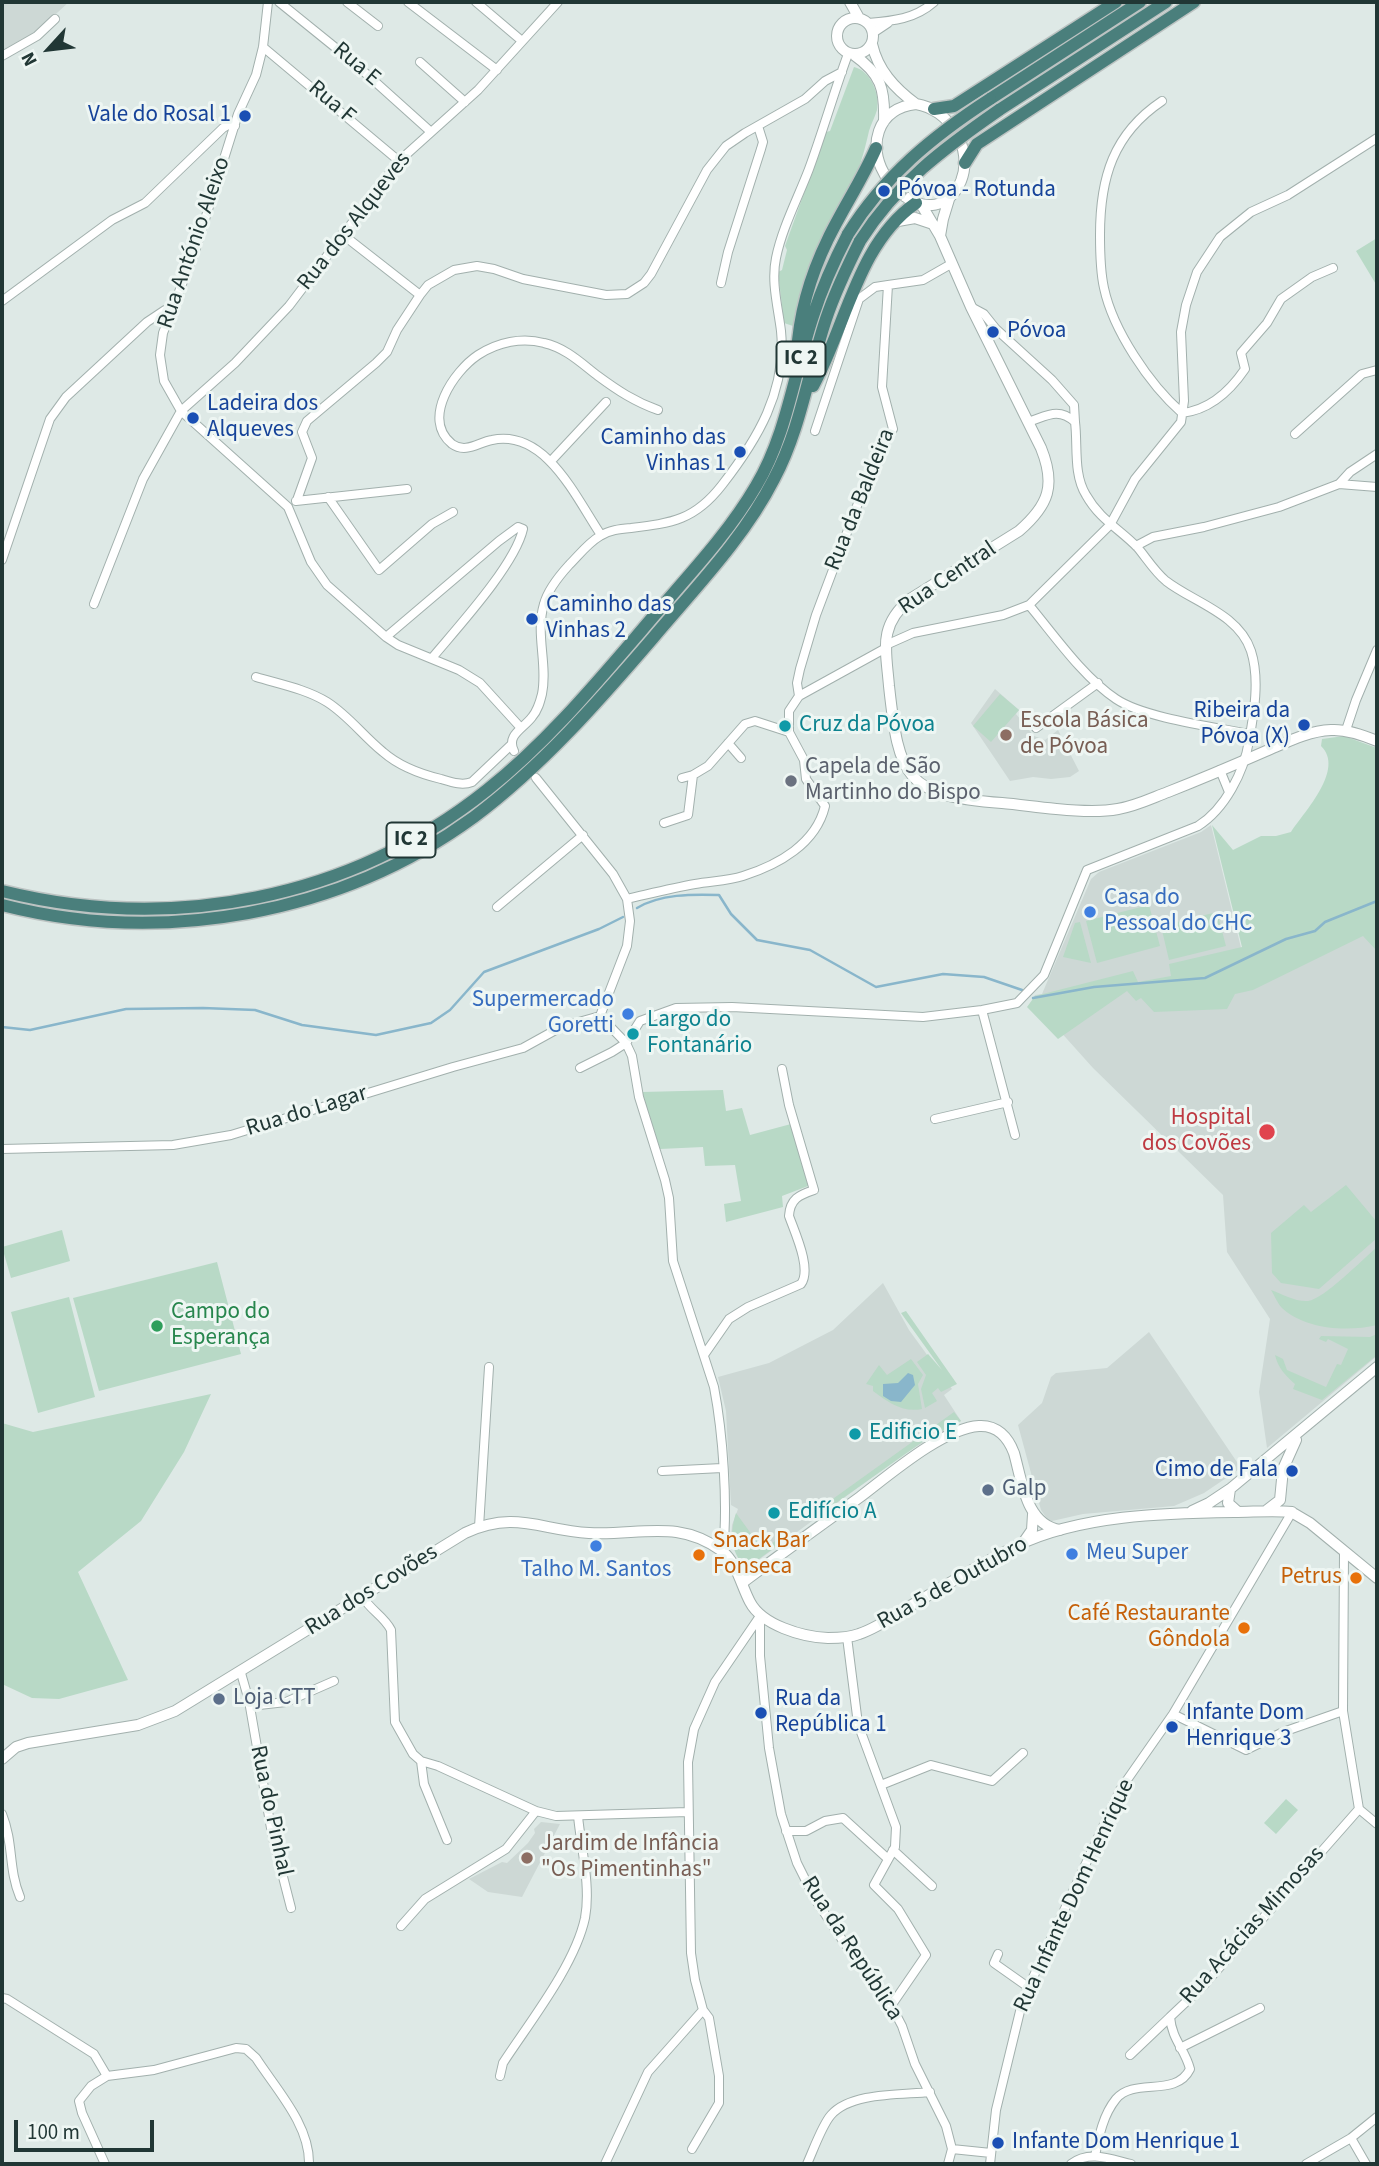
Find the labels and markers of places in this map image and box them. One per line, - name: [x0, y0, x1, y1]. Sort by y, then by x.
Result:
- place label: Vale do Rosal 1: [88, 102, 231, 130]
- marker: Vale do Rosal 1: [237, 108, 253, 124]
- place label: Póvoa - Rotunda: [898, 177, 1056, 205]
- marker: Póvoa - Rotunda: [876, 183, 892, 199]
- place label: Póvoa: [1007, 318, 1066, 346]
- marker: Póvoa: [985, 324, 1001, 340]
- place label: Ladeira dos Alqueves: [207, 391, 318, 445]
- marker: Ladeira dos Alqueves: [185, 410, 201, 426]
- place label: Caminho das Vinhas 1: [600, 425, 726, 479]
- marker: Caminho das Vinhas 1: [732, 444, 748, 460]
- place label: Caminho das Vinhas 2: [546, 592, 672, 646]
- marker: Caminho das Vinhas 2: [524, 611, 540, 627]
- place label: Ribeira da Póvoa (X): [1193, 698, 1290, 752]
- place label: Escola Básica de Póvoa: [1020, 708, 1149, 762]
- place label: Cruz da Póvoa: [799, 712, 935, 740]
- marker: Ribeira da Póvoa (X): [1296, 717, 1312, 733]
- marker: Cruz da Póvoa: [777, 718, 793, 734]
- marker: Escola Básica de Póvoa: [998, 727, 1014, 743]
- place label: Capela de São Martinho do Bispo: [805, 754, 981, 808]
- marker: Capela de São Martinho do Bispo: [783, 773, 799, 789]
- place label: Casa do Pessoal do CHC: [1104, 885, 1252, 939]
- marker: Casa do Pessoal do CHC: [1082, 904, 1098, 920]
- place label: Supermercado Goretti: [472, 987, 614, 1041]
- marker: Supermercado Goretti: [620, 1006, 636, 1022]
- place label: Largo do Fontanário: [647, 1007, 752, 1061]
- marker: Largo do Fontanário: [625, 1026, 641, 1042]
- place label: Hospital dos Covões: [1142, 1105, 1251, 1159]
- marker: Hospital dos Covões: [1257, 1122, 1277, 1142]
- place label: Campo do Esperança: [171, 1299, 270, 1353]
- marker: Campo do Esperança: [149, 1318, 165, 1334]
- place label: Edificio E: [869, 1420, 957, 1448]
- marker: Edificio E: [847, 1426, 863, 1442]
- place label: Cimo de Fala: [1155, 1457, 1278, 1485]
- marker: Cimo de Fala: [1284, 1463, 1300, 1479]
- place label: Galp: [1002, 1476, 1046, 1504]
- marker: Galp: [980, 1482, 996, 1498]
- place label: Edifício A: [788, 1499, 876, 1527]
- marker: Edifício A: [766, 1505, 782, 1521]
- place label: Snack Bar Fonseca: [713, 1528, 809, 1582]
- marker: Talho M. Santos: [588, 1538, 604, 1554]
- place label: Meu Super: [1086, 1540, 1188, 1568]
- marker: Meu Super: [1064, 1546, 1080, 1562]
- marker: Snack Bar Fonseca: [691, 1547, 707, 1563]
- place label: Talho M. Santos: [521, 1557, 671, 1585]
- place label: Petrus: [1280, 1564, 1342, 1592]
- marker: Petrus: [1348, 1570, 1364, 1586]
- place label: Café Restaurante Gôndola: [1067, 1601, 1230, 1655]
- marker: Café Restaurante Gôndola: [1236, 1620, 1252, 1636]
- place label: Loja CTT: [233, 1685, 316, 1713]
- place label: Rua da República 1: [775, 1686, 887, 1740]
- marker: Loja CTT: [211, 1691, 227, 1707]
- place label: Infante Dom Henrique 3: [1186, 1700, 1304, 1754]
- marker: Rua da República 1: [753, 1705, 769, 1721]
- marker: Infante Dom Henrique 3: [1164, 1719, 1180, 1735]
- place label: Jardim de Infância "Os Pimentinhas": [541, 1831, 719, 1885]
- marker: Jardim de Infância "Os Pimentinhas": [519, 1850, 535, 1866]
- place label: Infante Dom Henrique 1: [1012, 2129, 1240, 2157]
- marker: Infante Dom Henrique 1: [990, 2135, 1006, 2151]

